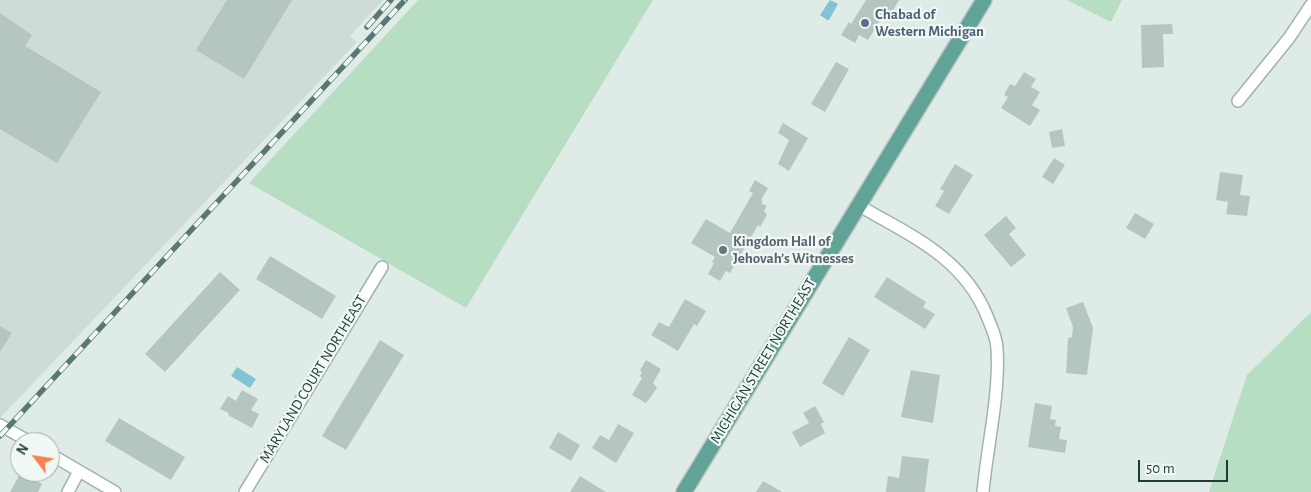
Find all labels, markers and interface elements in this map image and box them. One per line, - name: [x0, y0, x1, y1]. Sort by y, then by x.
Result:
- place label: Chabad of Western Michigan: [875, 5, 984, 40]
- marker: Chabad of Western Michigan: [859, 17, 871, 29]
- place label: Kingdom Hall of Jehovah’s Witnesses: [733, 232, 854, 267]
- marker: Kingdom Hall of Jehovah’s Witnesses: [717, 244, 729, 256]
- street label: MICHIGAN STREET NORTHEAST: [706, 275, 820, 447]
- street label: MARYLAND COURT NORTHEAST: [256, 292, 370, 466]
- north arrow: [10, 432, 60, 482]
- text: N: [14, 442, 32, 458]
- scale bar: [1141, 450, 1231, 482]
- text: 50 m: [1146, 461, 1175, 476]

